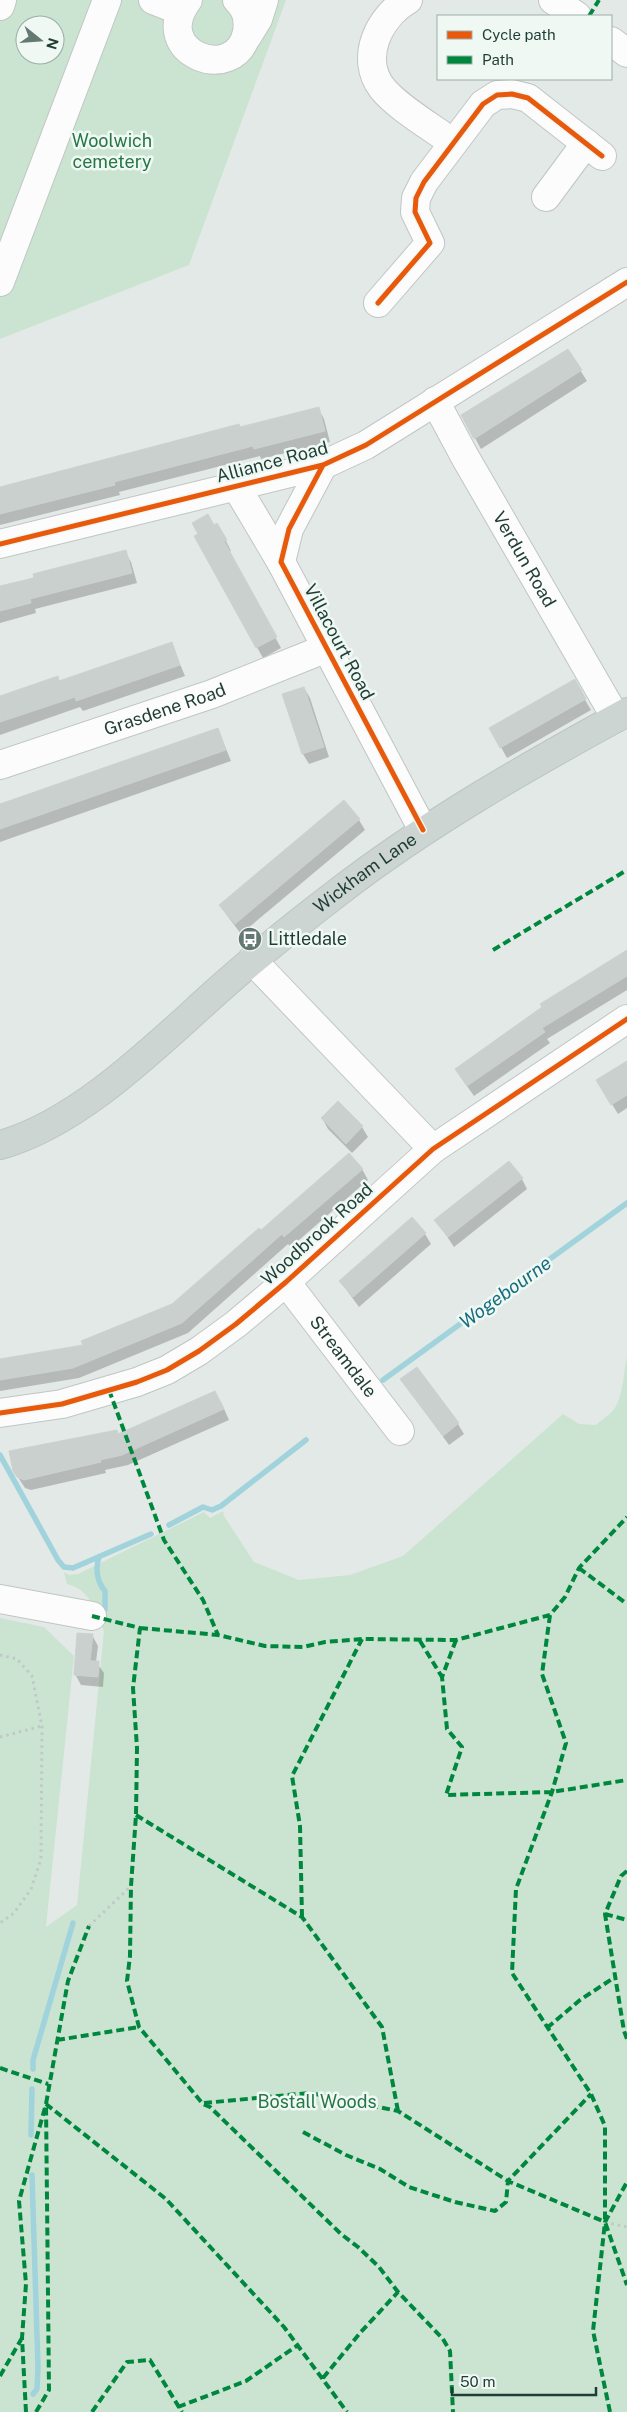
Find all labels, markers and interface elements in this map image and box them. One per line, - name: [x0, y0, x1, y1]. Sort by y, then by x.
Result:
- north arrow: [15, 15, 65, 65]
- legend: [437, 15, 612, 80]
- text: Cycle path: [482, 26, 556, 43]
- text: N: [43, 36, 62, 51]
- text: Path: [482, 51, 514, 68]
- park label: Woolwich cemetery: [72, 130, 152, 172]
- street label: Alliance Road: [214, 437, 330, 487]
- street label: Verdun Road: [489, 508, 561, 611]
- street label: Villacourt Road: [300, 580, 379, 703]
- street label: Grasdene Road: [101, 679, 229, 739]
- street label: Wickham Lane: [309, 828, 420, 917]
- bus stop icon: Littledale: [237, 926, 263, 952]
- place label: Littledale: [268, 928, 347, 949]
- street label: Woodbrook Road: [257, 1178, 377, 1289]
- water label: Wogebourne: [455, 1251, 555, 1333]
- street label: Streamdale: [306, 1311, 381, 1401]
- park label: Bostall Woods: [257, 2091, 377, 2112]
- scale bar: [452, 2364, 596, 2396]
- text: 50 m: [460, 2373, 495, 2390]

